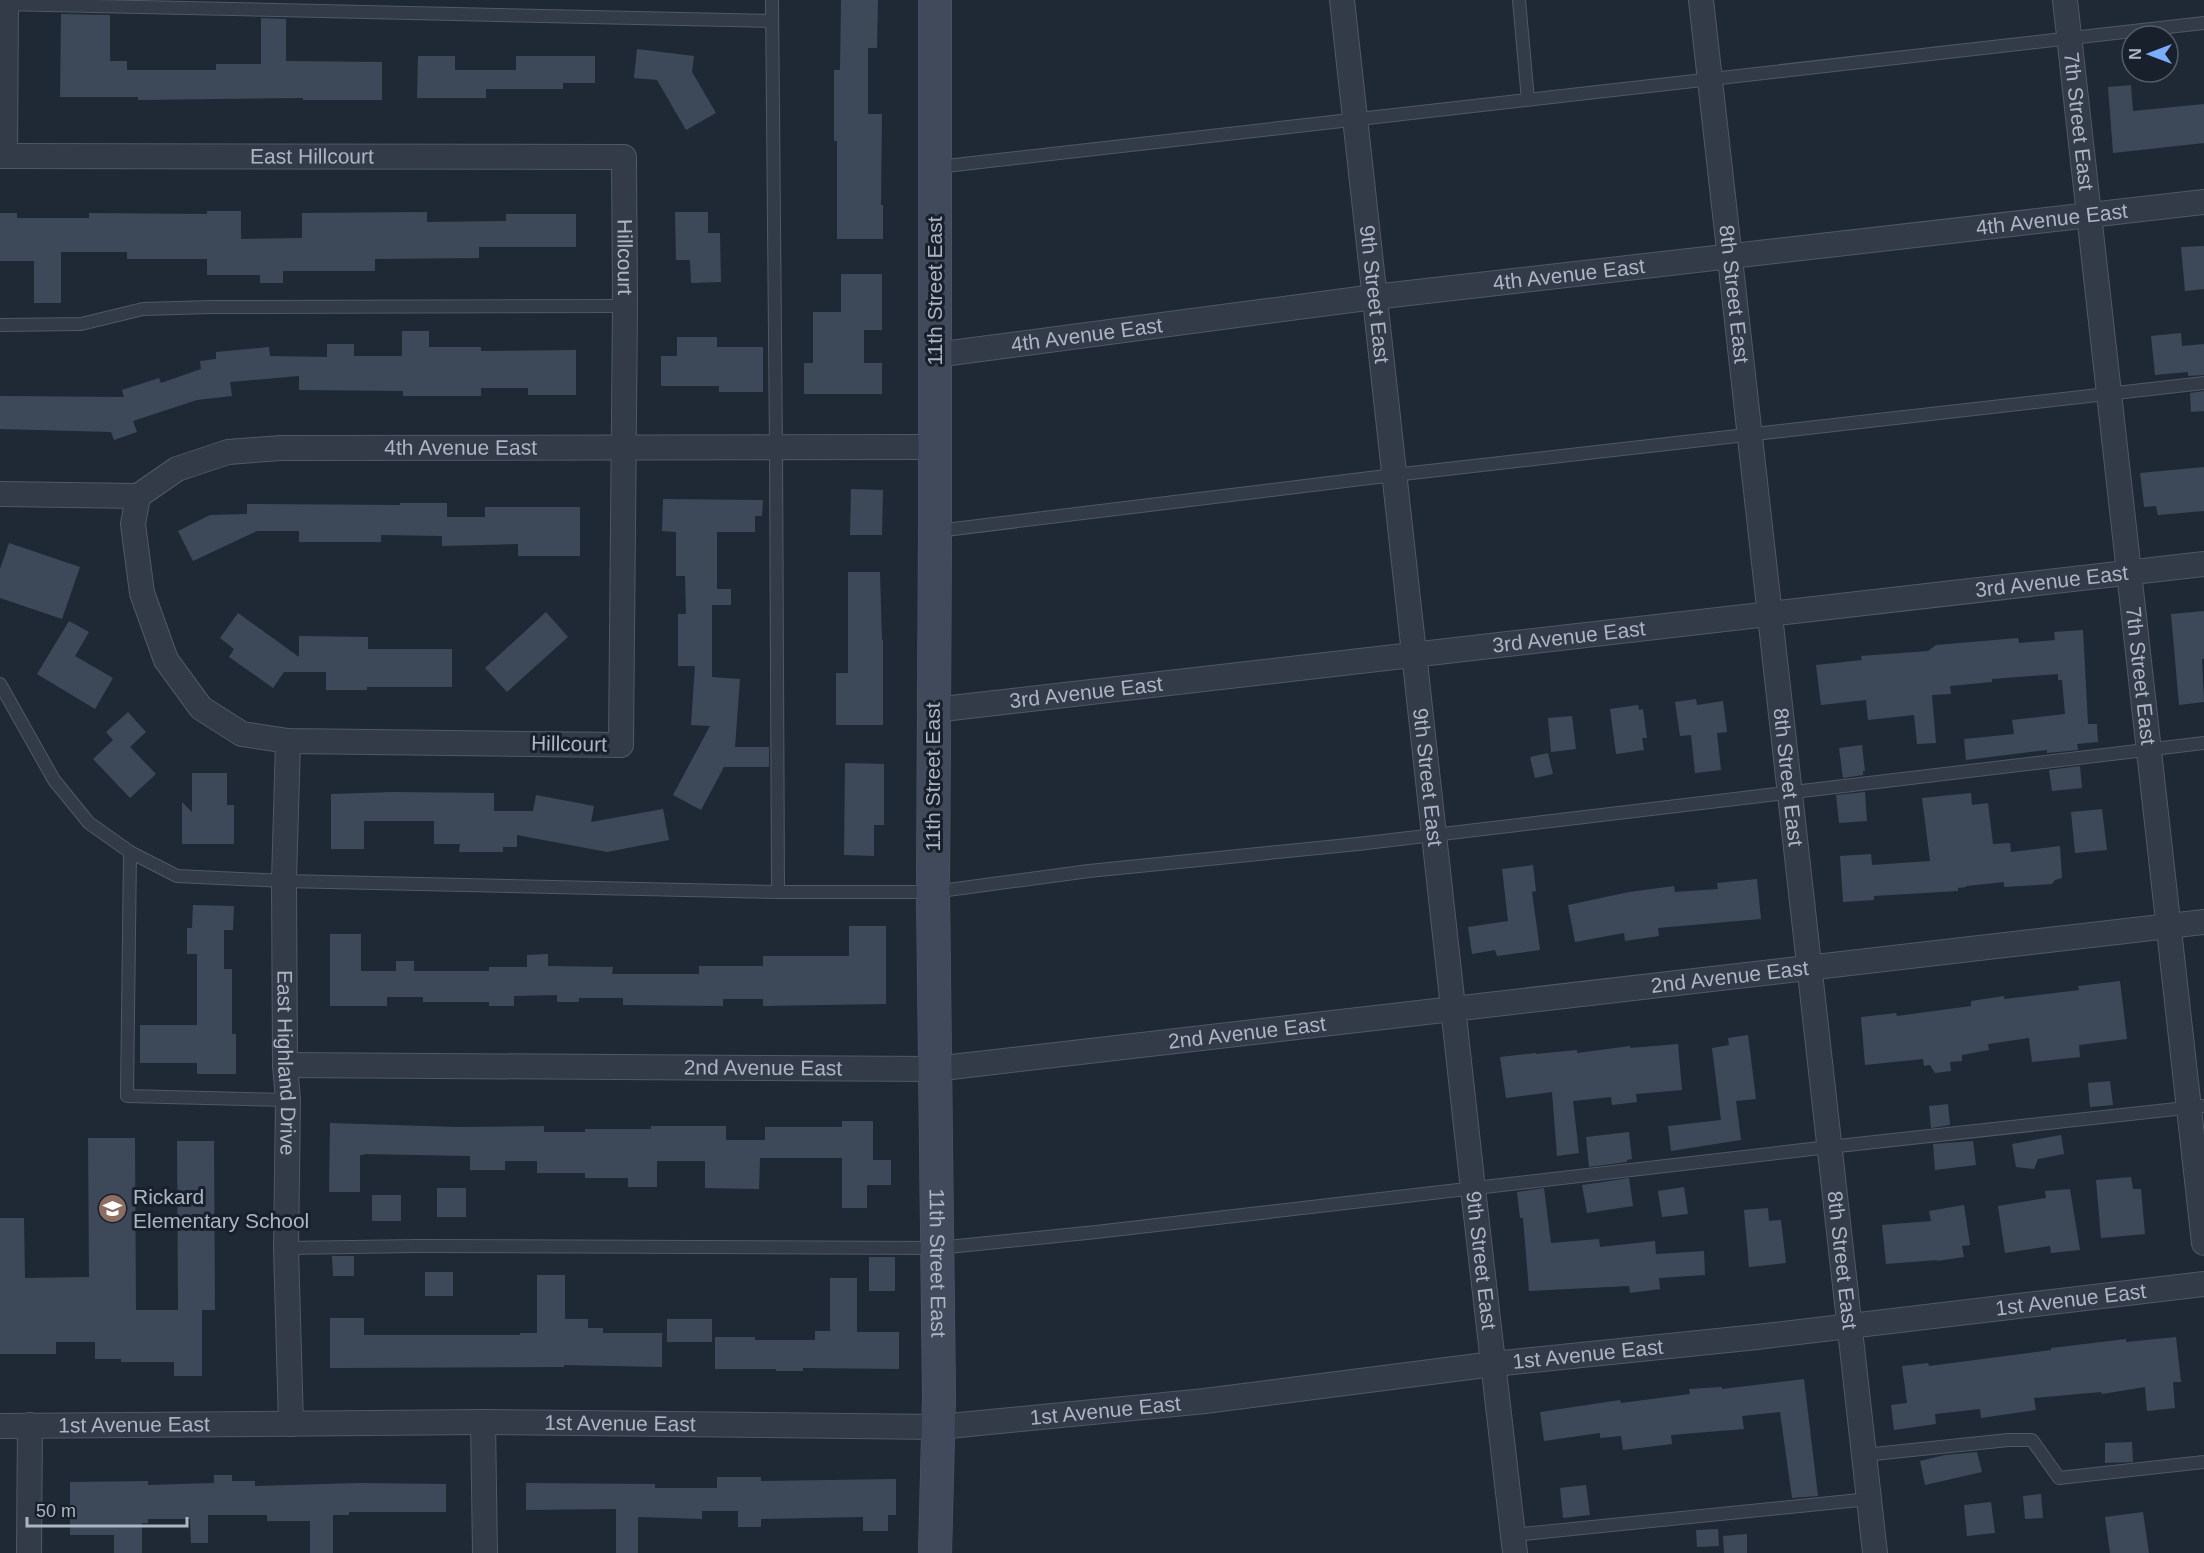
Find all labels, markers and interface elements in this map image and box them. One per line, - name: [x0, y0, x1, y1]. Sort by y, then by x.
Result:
- north arrow: [2120, 24, 2180, 84]
- text: N: [2127, 48, 2144, 60]
- street label: 7th Street East: [2060, 51, 2098, 192]
- street label: East Hillcourt: [250, 144, 374, 168]
- street label: 4th Avenue East: [1975, 199, 2129, 239]
- street label: 11th Street East: [923, 216, 946, 366]
- street label: Hillcourt: [613, 219, 637, 295]
- street label: 9th Street East: [1356, 224, 1394, 365]
- street label: 8th Street East: [1715, 224, 1754, 365]
- street label: 4th Avenue East: [1492, 254, 1646, 294]
- street label: 4th Avenue East: [1009, 313, 1164, 356]
- street label: 4th Avenue East: [384, 436, 537, 459]
- street label: 3rd Avenue East: [1974, 561, 2129, 601]
- street label: 7th Street East: [2122, 605, 2160, 746]
- street label: 3rd Avenue East: [1491, 616, 1647, 657]
- street label: 3rd Avenue East: [1008, 672, 1164, 712]
- street label: 11th Street East: [921, 702, 944, 852]
- street label: 9th Street East: [1409, 707, 1447, 848]
- street label: 8th Street East: [1769, 707, 1808, 848]
- street label: Hillcourt: [531, 731, 607, 756]
- street label: 2nd Avenue East: [1650, 956, 1810, 997]
- street label: East Highland Drive: [273, 970, 300, 1156]
- street label: 2nd Avenue East: [1167, 1012, 1327, 1053]
- street label: 2nd Avenue East: [684, 1055, 842, 1079]
- place label: Rickard Elementary School: [133, 1185, 309, 1232]
- street label: 11th Street East: [926, 1188, 950, 1338]
- street label: 9th Street East: [1462, 1190, 1501, 1331]
- street label: 8th Street East: [1824, 1190, 1862, 1331]
- school or university icon: Rickard Elementary School: [96, 1193, 128, 1225]
- street label: 1st Avenue East: [1994, 1279, 2147, 1320]
- street label: 1st Avenue East: [1511, 1335, 1664, 1373]
- street label: 1st Avenue East: [1029, 1391, 1182, 1429]
- street label: 1st Avenue East: [544, 1411, 696, 1435]
- street label: 1st Avenue East: [58, 1412, 210, 1437]
- scale bar: [27, 1490, 188, 1528]
- text: 50 m: [36, 1501, 76, 1521]

